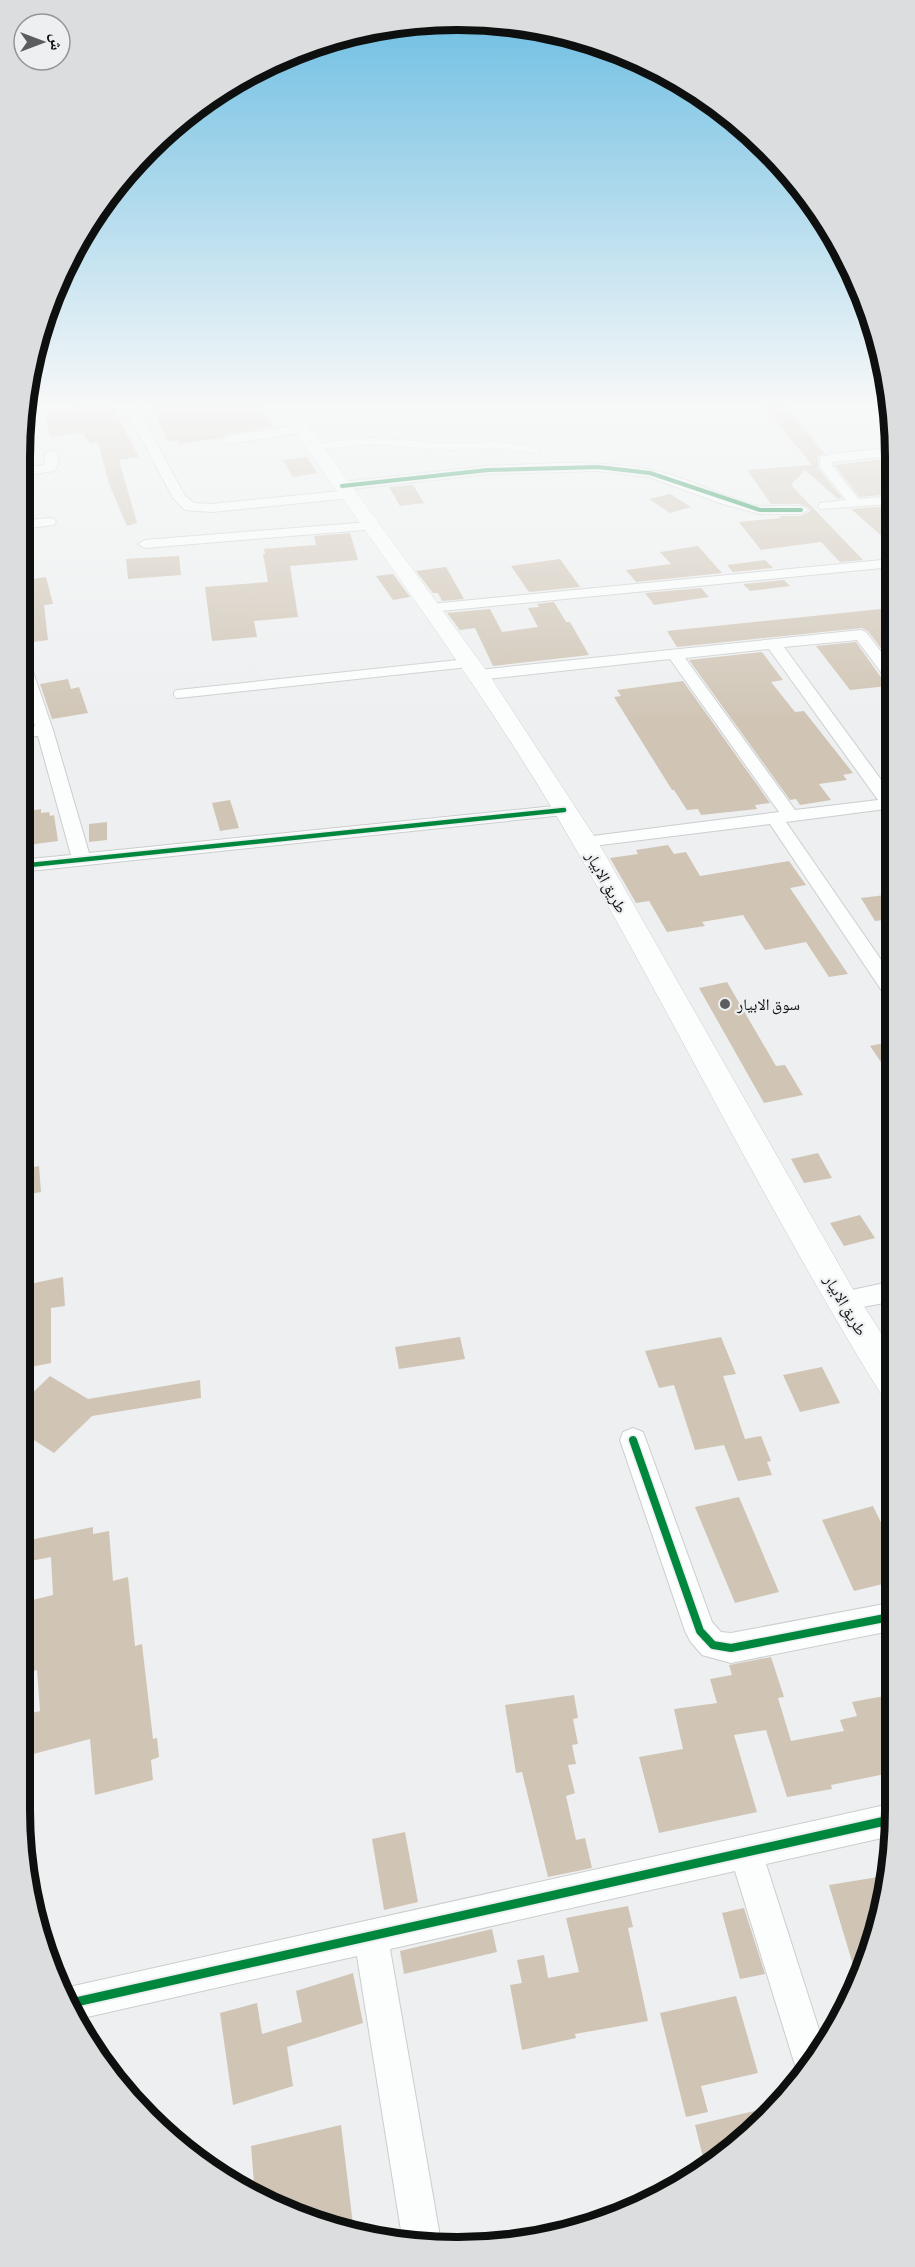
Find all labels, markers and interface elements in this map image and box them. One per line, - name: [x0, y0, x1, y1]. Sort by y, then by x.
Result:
- north arrow: [12, 12, 72, 72]
- text: ش: [47, 34, 66, 51]
- street label: طريق الابيار: [581, 847, 631, 917]
- place label: سوق الابيار: [736, 995, 800, 1015]
- marker: سوق الابيار: [718, 997, 732, 1011]
- street label: طريق الابيار: [819, 1271, 871, 1340]

